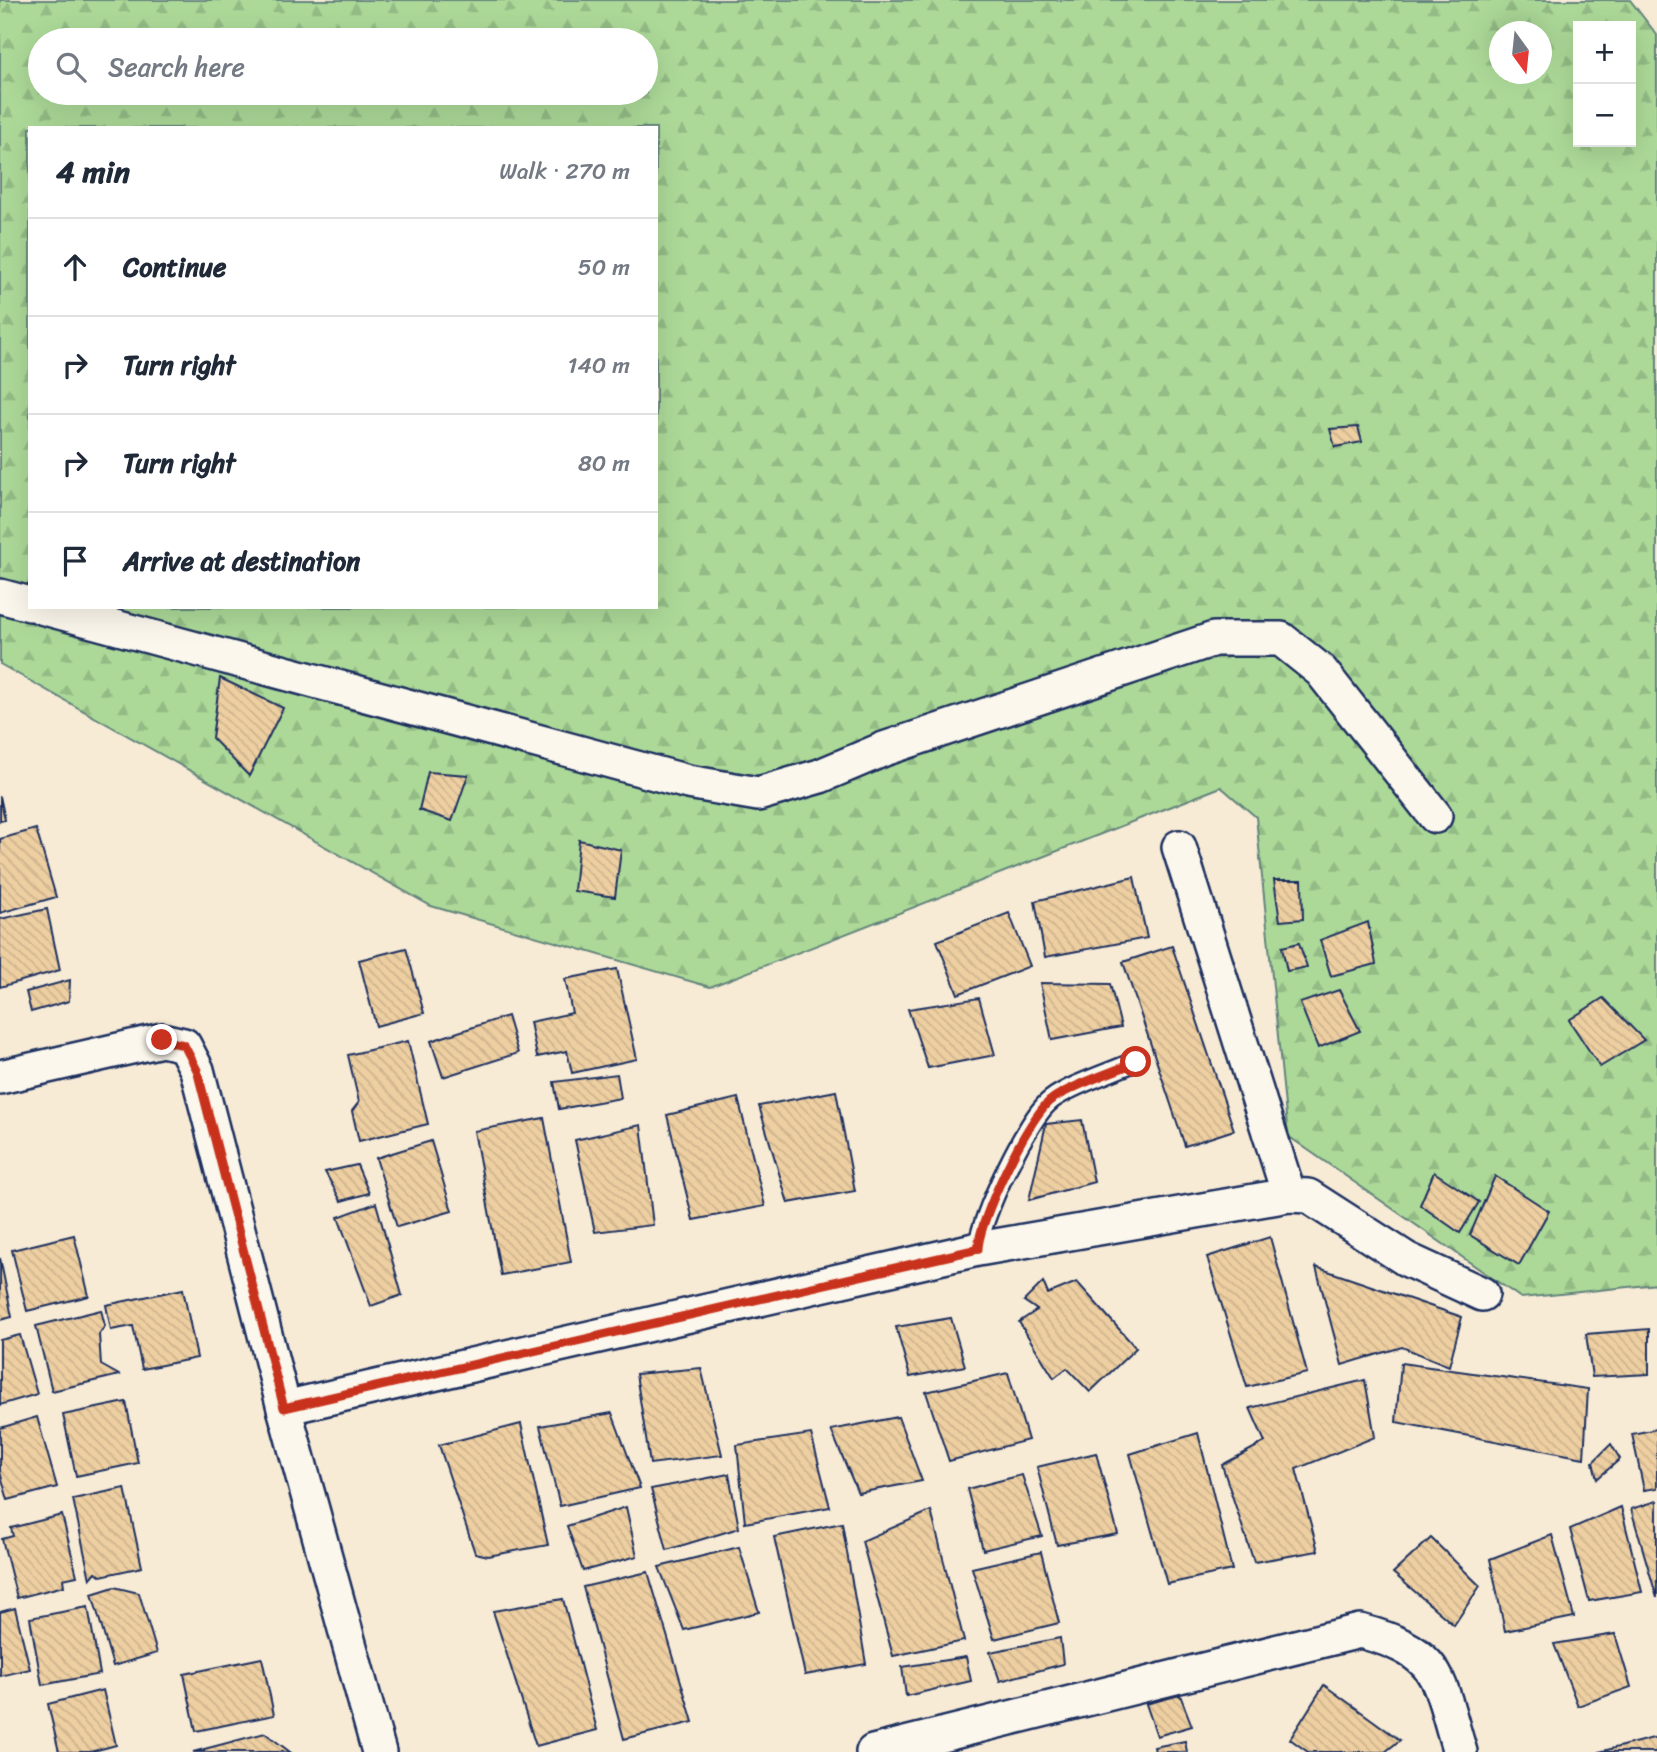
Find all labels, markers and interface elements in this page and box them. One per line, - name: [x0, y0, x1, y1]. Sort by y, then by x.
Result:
- north arrow: [1489, 21, 1552, 84]
- map controls: [1573, 21, 1636, 147]
- button: +: [1573, 21, 1636, 84]
- search box: [28, 28, 658, 105]
- text: Search here: [108, 44, 245, 90]
- icon: search: [52, 48, 90, 86]
- button: −: [1573, 84, 1636, 147]
- text: 4 min: [56, 145, 130, 199]
- text: Walk · 270 m: [499, 151, 630, 192]
- text: Continue: [123, 244, 226, 290]
- text: 50 m: [578, 247, 630, 288]
- icon: ahead: [56, 248, 94, 286]
- text: Turn right: [123, 342, 236, 388]
- text: 140 m: [568, 345, 630, 386]
- icon: right: [56, 346, 94, 384]
- text: Turn right: [123, 440, 236, 486]
- text: 80 m: [578, 443, 630, 484]
- icon: right: [56, 444, 94, 482]
- text: Arrive at destination: [123, 538, 360, 584]
- icon: arrive: [56, 542, 94, 580]
- route end: [146, 1024, 177, 1055]
- route start: [1120, 1046, 1151, 1077]

